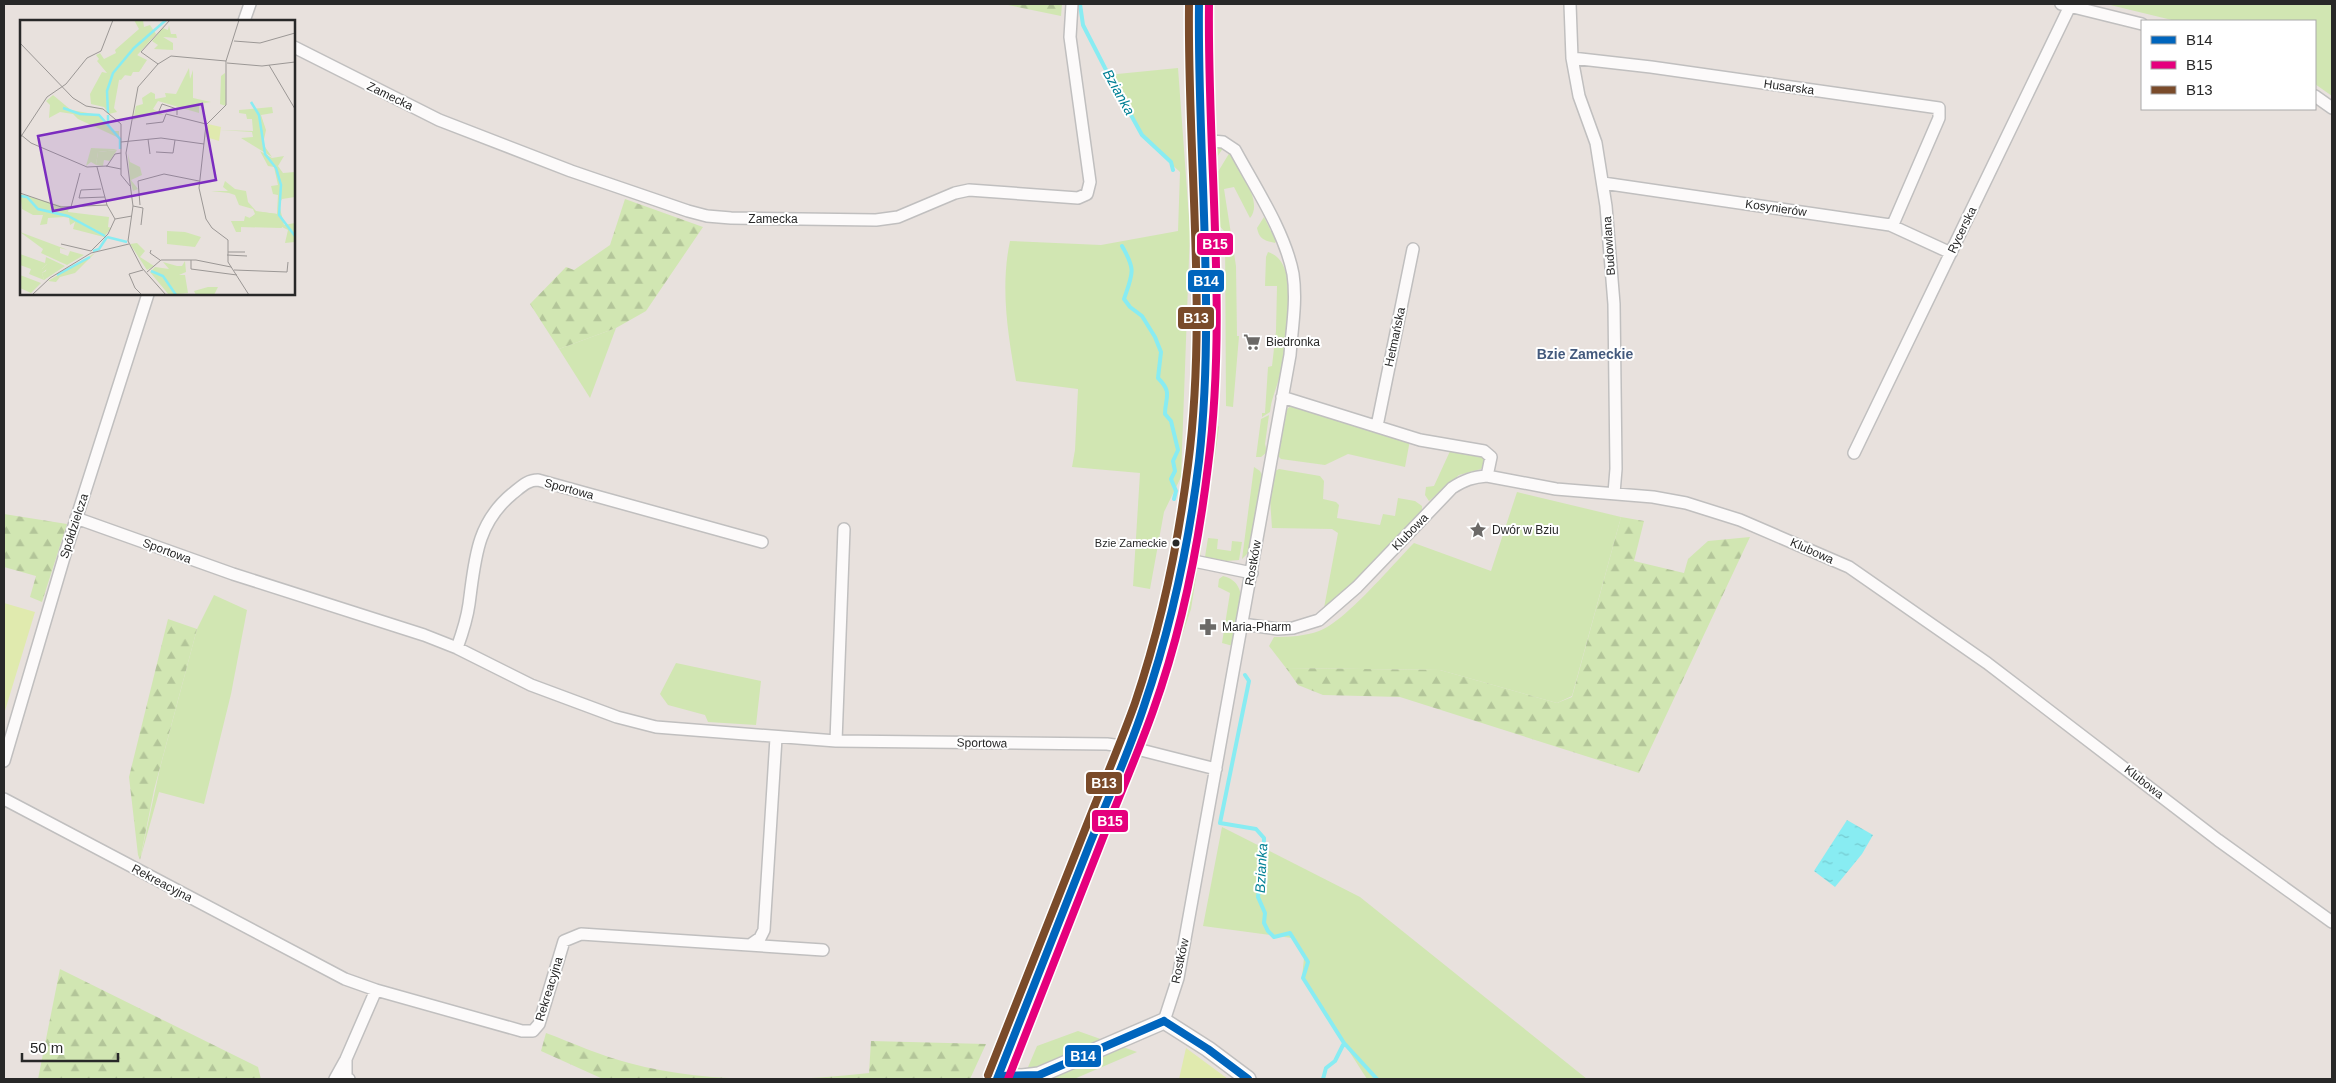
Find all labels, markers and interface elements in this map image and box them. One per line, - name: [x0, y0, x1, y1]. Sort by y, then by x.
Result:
- inset map: [20, 20, 295, 295]
- legend: [2141, 20, 2316, 110]
- text: B14: [2186, 31, 2213, 48]
- text: B15: [2186, 56, 2213, 73]
- water label: Bzianka: [1100, 66, 1138, 118]
- street label: Husarska: [1763, 77, 1815, 98]
- street label: Zamecka: [365, 79, 416, 113]
- text: B13: [2186, 81, 2213, 98]
- street label: Kosynierów: [1744, 197, 1808, 219]
- street label: Rycerska: [1945, 204, 1979, 256]
- street label: Zamecka: [748, 212, 798, 226]
- street label: Budowlana: [1600, 216, 1618, 276]
- line badge: B15: [1196, 232, 1234, 256]
- text: B15: [1202, 236, 1228, 252]
- line badge: B14: [1187, 269, 1225, 293]
- text: B14: [1193, 273, 1219, 289]
- line badge: B13: [1177, 306, 1215, 330]
- street label: Hetmańska: [1382, 306, 1408, 368]
- text: B13: [1183, 310, 1209, 326]
- supermarket icon: Biedronka: [1242, 332, 1262, 352]
- place label: Biedronka: [1266, 335, 1320, 349]
- district label: Bzie Zameckie: [1537, 346, 1633, 362]
- street label: Sportowa: [543, 476, 596, 502]
- street label: Spółdzielcza: [57, 491, 91, 560]
- street label: Klubowa: [1389, 510, 1431, 553]
- place icon: Dwór w Bziu: [1468, 520, 1488, 540]
- place label: Dwór w Bziu: [1492, 523, 1559, 537]
- street label: Klubowa: [1788, 535, 1836, 567]
- street label: Sportowa: [141, 536, 194, 566]
- place label: Bzie Zameckie: [1095, 537, 1167, 549]
- marker: Bzie Zameckie: [1171, 538, 1181, 548]
- street label: Rostków: [1242, 539, 1264, 587]
- pharmacy icon: Maria-Pharm: [1198, 617, 1218, 637]
- place label: Maria-Pharm: [1222, 620, 1291, 634]
- street label: Sportowa: [957, 736, 1008, 750]
- street label: Klubowa: [2122, 762, 2167, 802]
- line badge: B13: [1085, 771, 1123, 795]
- text: B13: [1091, 775, 1117, 791]
- line badge: B15: [1091, 809, 1129, 833]
- text: B15: [1097, 813, 1123, 829]
- water label: Bzianka: [1252, 843, 1270, 893]
- street label: Rekreacyjna: [129, 861, 195, 905]
- street label: Rostków: [1168, 937, 1192, 985]
- street label: Rekreacyjna: [533, 955, 566, 1023]
- scale bar: [22, 1030, 119, 1062]
- text: 50 m: [30, 1039, 63, 1056]
- line badge: B14: [1064, 1044, 1102, 1068]
- text: B14: [1070, 1048, 1096, 1064]

